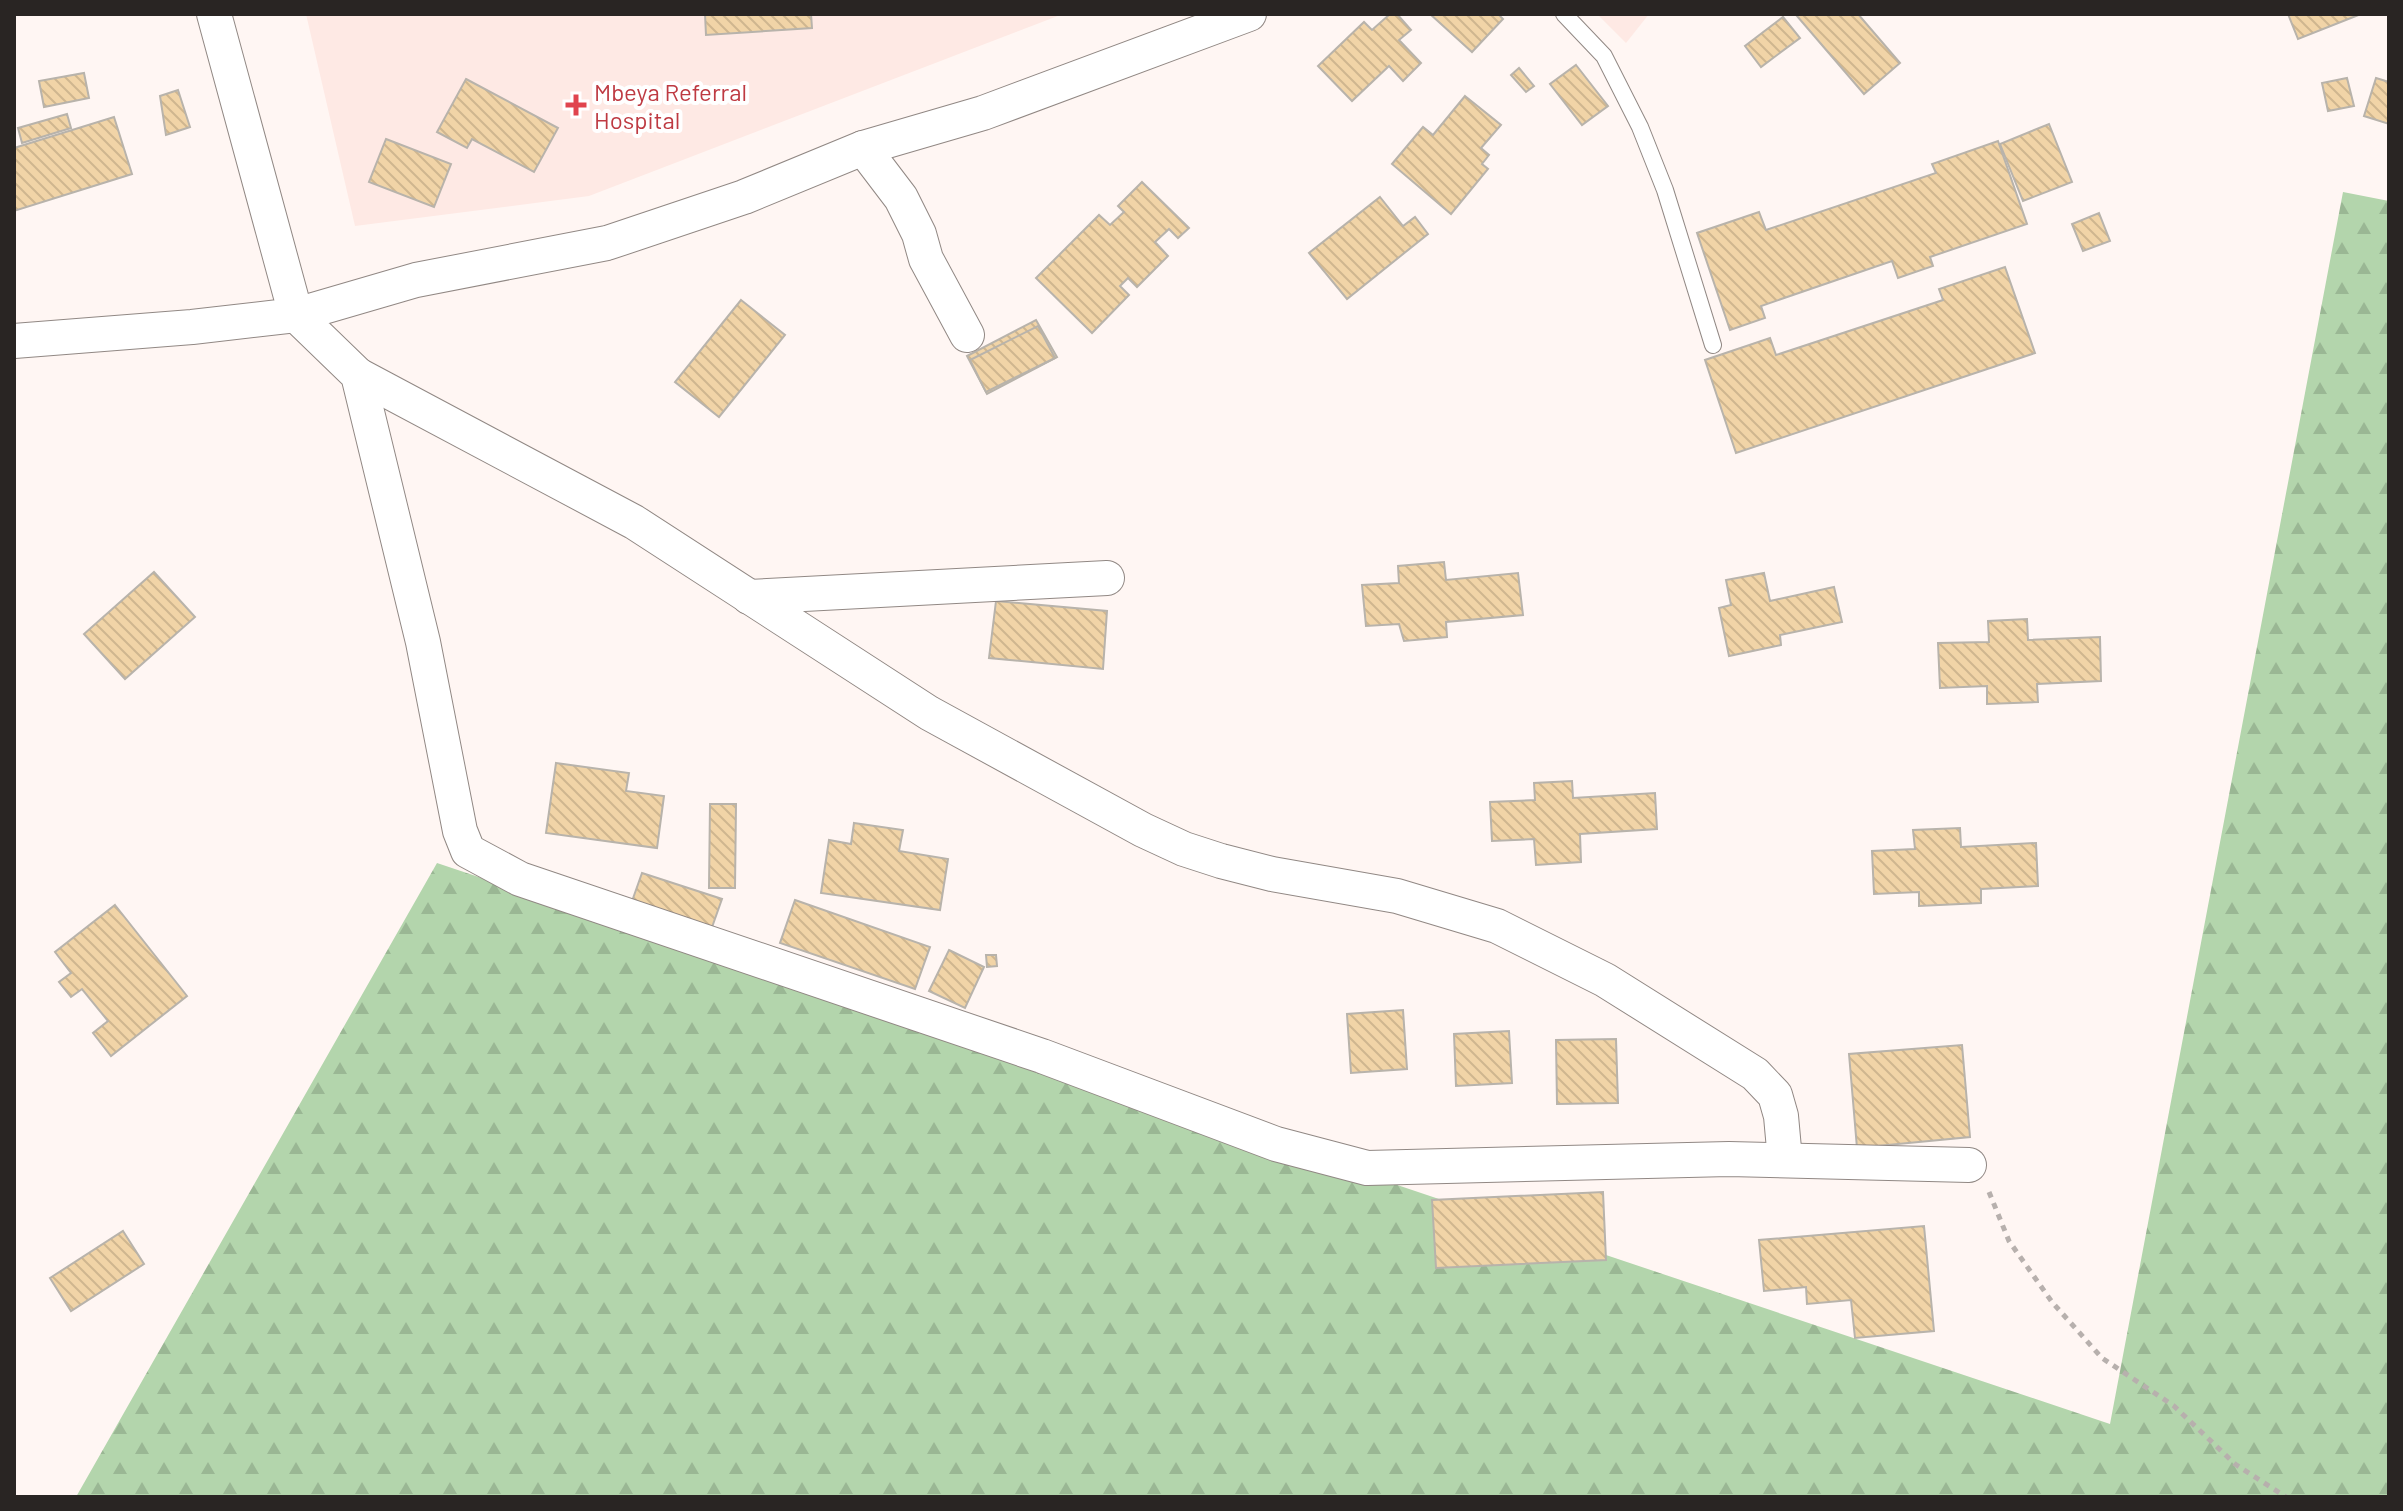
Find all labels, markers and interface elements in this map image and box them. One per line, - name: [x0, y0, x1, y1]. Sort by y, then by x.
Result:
- place label: Mbeya Referral Hospital: [594, 77, 747, 134]
- marker: Mbeya Referral Hospital: [565, 94, 587, 116]

